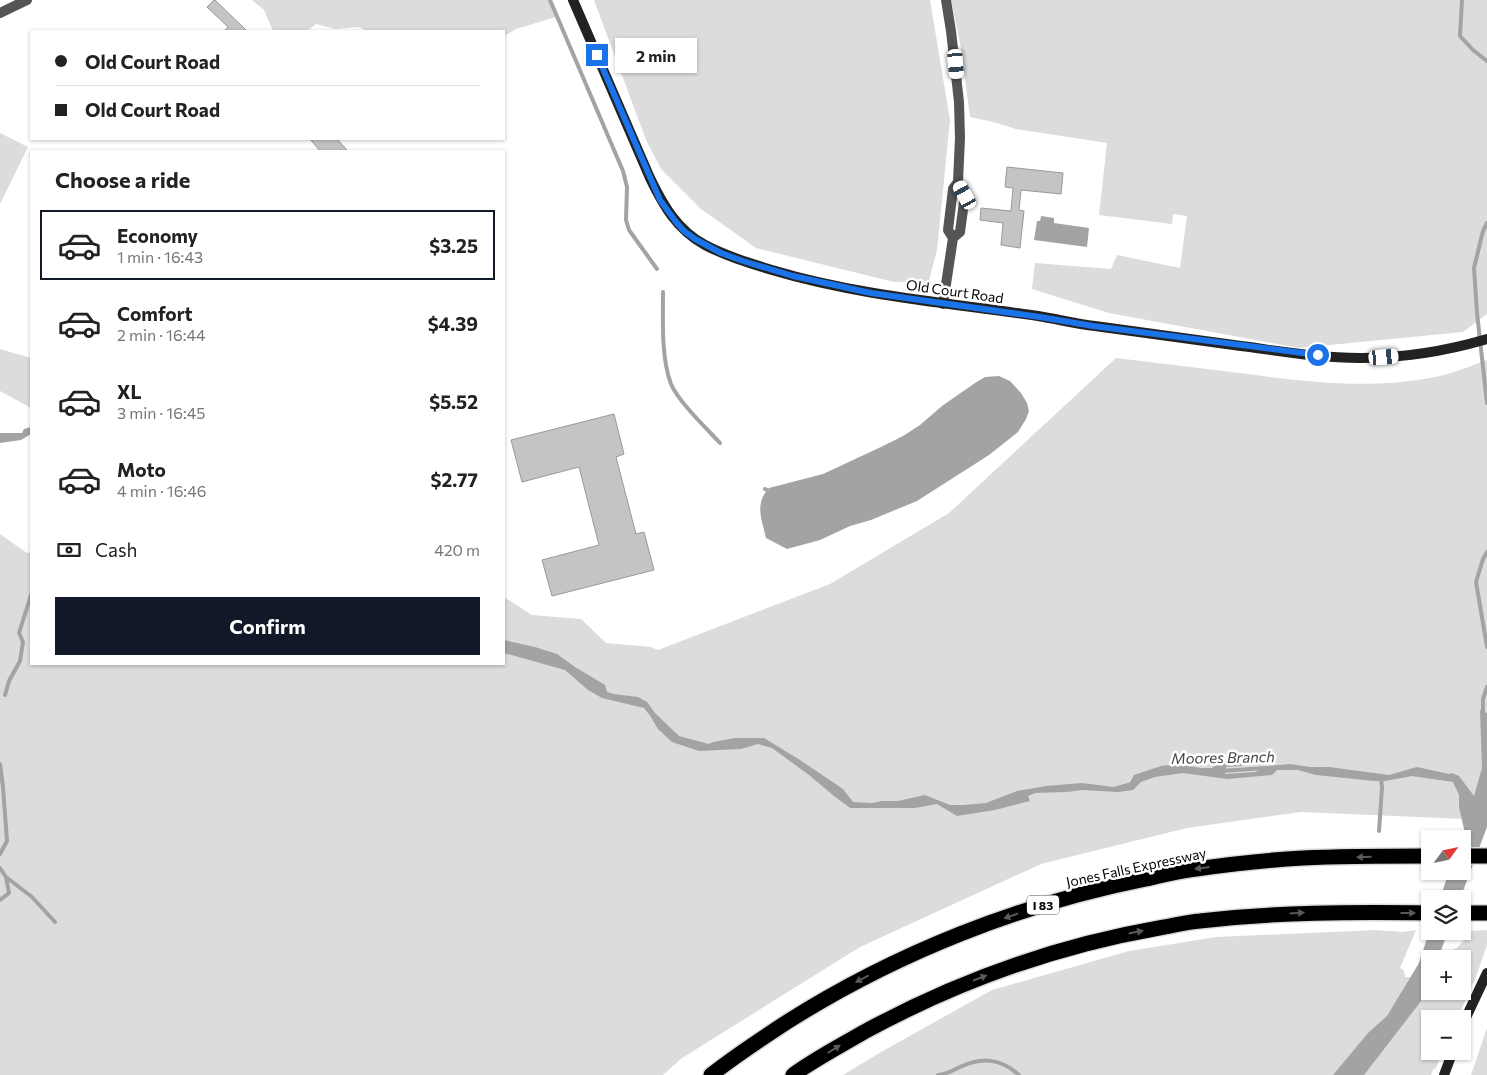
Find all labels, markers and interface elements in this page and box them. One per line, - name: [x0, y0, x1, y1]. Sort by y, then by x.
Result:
- callout: 2 min: [614, 38, 697, 72]
- route end: [586, 44, 608, 66]
- text: 2 min: [636, 46, 676, 65]
- car: [947, 48, 964, 80]
- text: Old Court Road: [85, 50, 220, 73]
- text: Old Court Road: [85, 98, 220, 121]
- text: Choose a ride: [55, 166, 190, 193]
- car: [951, 178, 978, 212]
- icon: car: [57, 223, 102, 268]
- text: Economy: [117, 224, 198, 247]
- text: $3.25: [429, 234, 478, 257]
- text: 1 min · 16:43: [117, 247, 203, 266]
- street label: Old Court Road: [905, 276, 1005, 306]
- icon: car: [57, 301, 102, 346]
- text: Comfort: [117, 302, 193, 325]
- text: $4.39: [428, 312, 478, 335]
- text: 2 min · 16:44: [117, 325, 206, 344]
- route start: [1307, 344, 1329, 366]
- car: [1368, 348, 1399, 366]
- icon: car: [57, 379, 102, 424]
- text: XL: [117, 380, 142, 403]
- text: $5.52: [429, 390, 478, 413]
- text: 3 min · 16:45: [117, 403, 205, 422]
- icon: car: [57, 457, 102, 502]
- text: Moto: [117, 458, 166, 481]
- text: $2.77: [431, 468, 478, 491]
- text: 4 min · 16:46: [117, 481, 206, 500]
- icon: cash: [55, 536, 83, 564]
- text: Cash: [95, 538, 137, 561]
- text: 420 m: [434, 540, 480, 559]
- button: Confirm: [55, 597, 480, 655]
- water label: Moores Branch: [1171, 747, 1275, 767]
- north arrow: [1421, 830, 1471, 880]
- map controls: [1421, 830, 1471, 1060]
- street label: Jones Falls Expressway: [1064, 844, 1208, 890]
- one-way arrow: [1356, 853, 1372, 861]
- one-way arrow: [1194, 864, 1210, 872]
- button: layers: [1421, 890, 1471, 940]
- road number: I 83: [1027, 896, 1059, 914]
- one-way arrow: [1289, 909, 1305, 917]
- one-way arrow: [1400, 909, 1416, 917]
- one-way arrow: [1003, 912, 1018, 920]
- one-way arrow: [1128, 928, 1144, 936]
- button: +: [1421, 950, 1471, 1000]
- one-way arrow: [973, 974, 988, 982]
- one-way arrow: [855, 975, 868, 984]
- button: −: [1421, 1010, 1471, 1060]
- one-way arrow: [828, 1045, 841, 1054]

